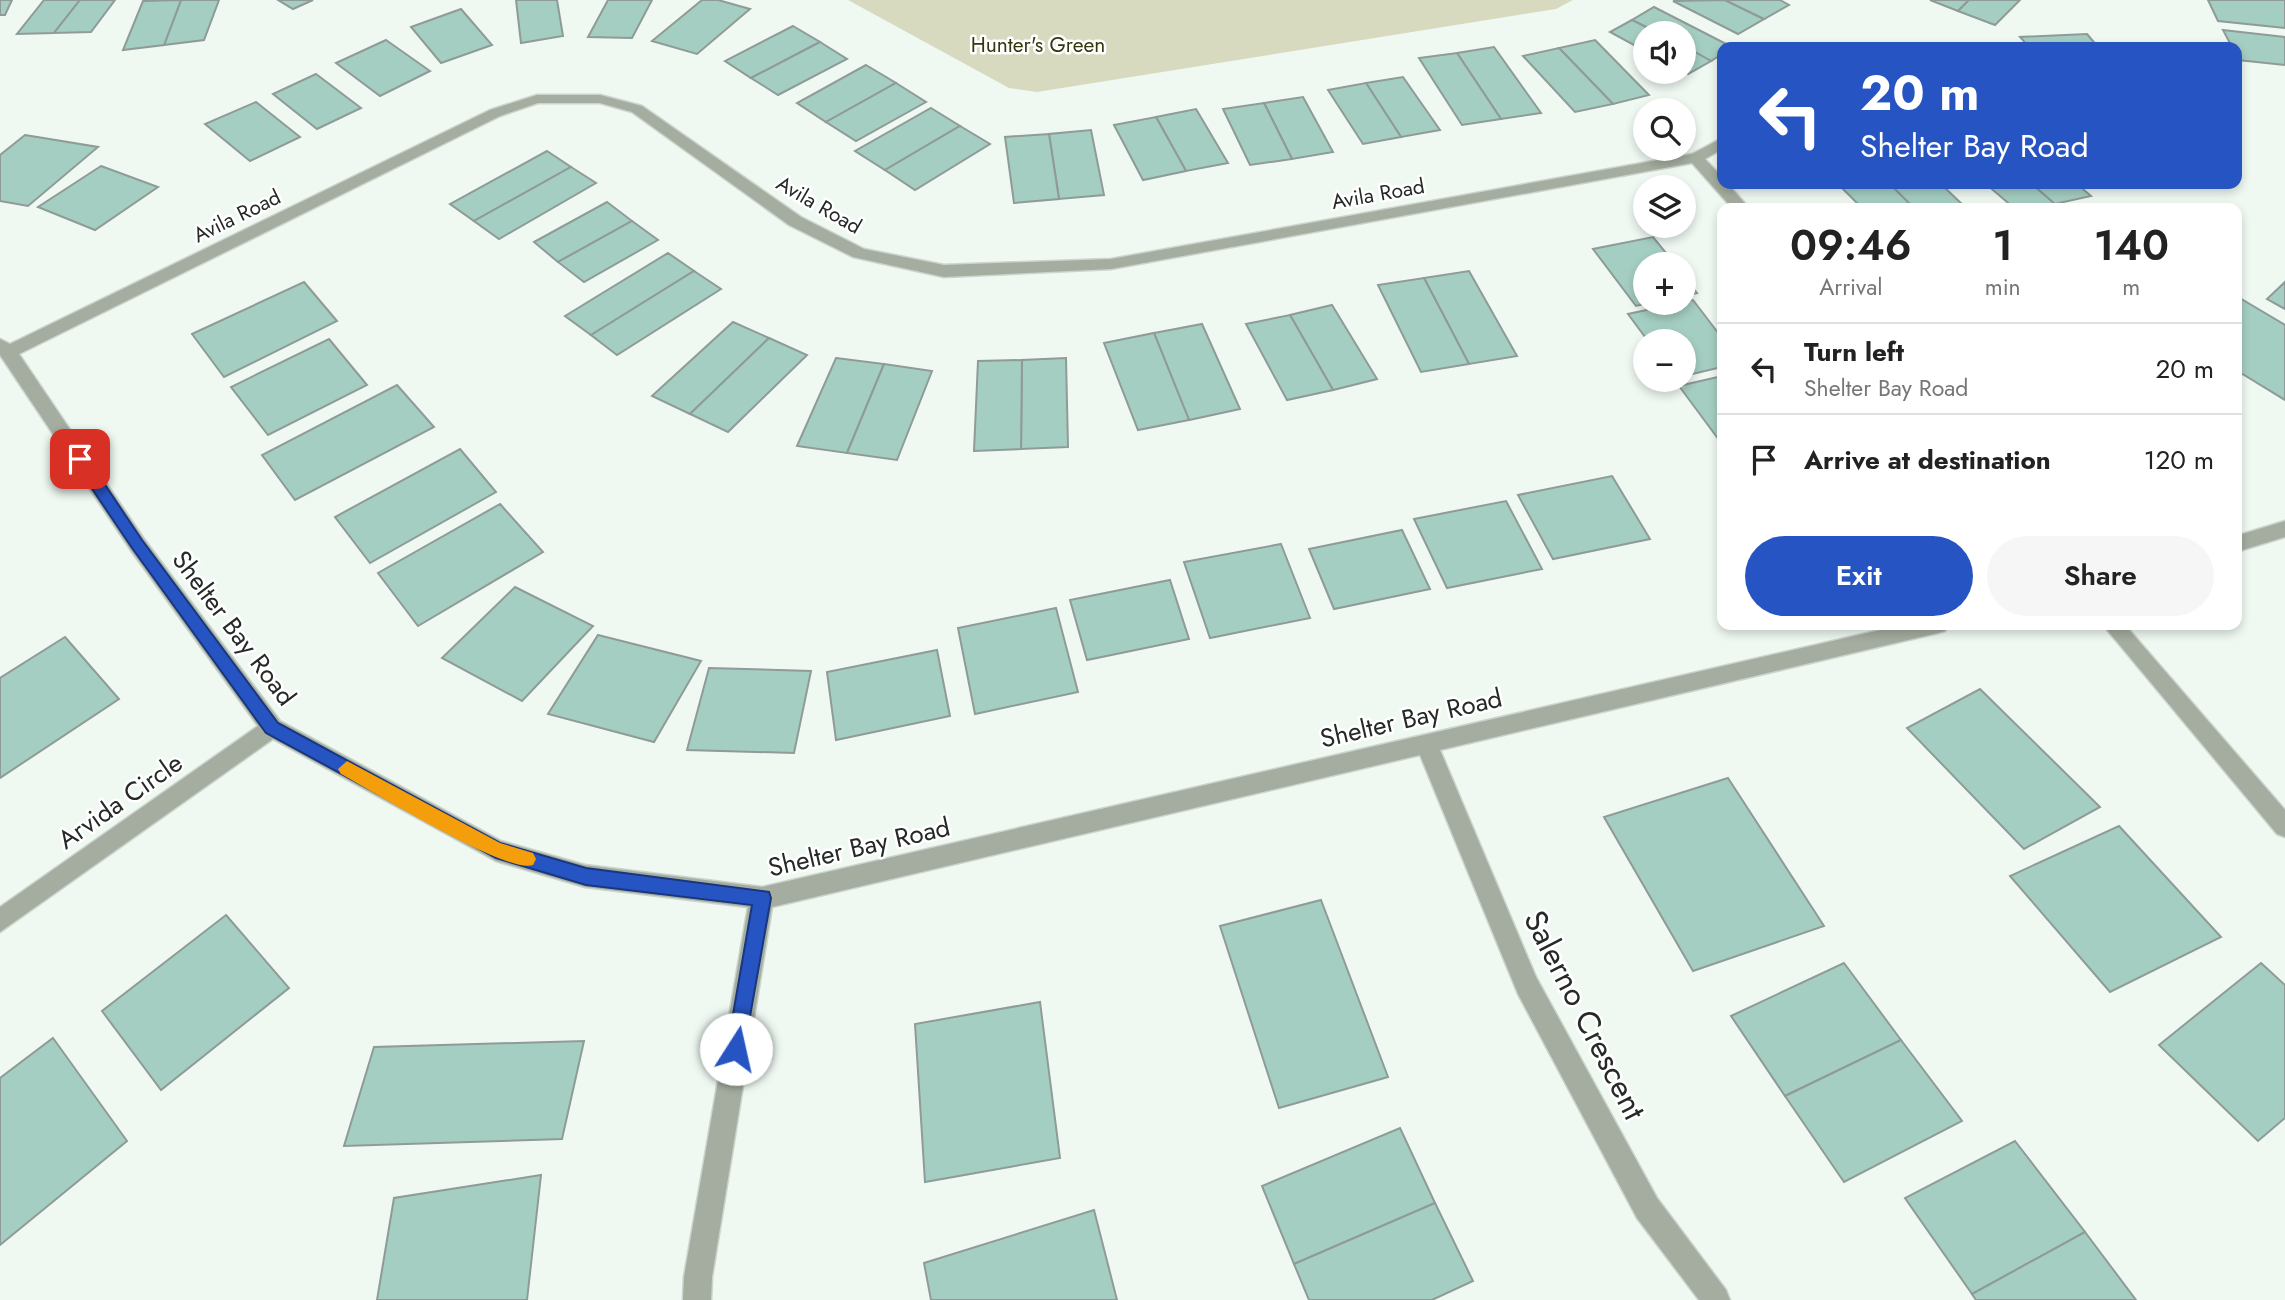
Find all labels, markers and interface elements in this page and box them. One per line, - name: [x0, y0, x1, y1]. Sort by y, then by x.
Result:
- map controls: [1633, 21, 1696, 392]
- button: sound: [1633, 21, 1696, 84]
- park label: Hunter's Green: [971, 30, 1105, 60]
- text: 20 m: [1860, 58, 1979, 128]
- icon: left: [1745, 70, 1836, 161]
- button: search: [1633, 98, 1696, 161]
- text: Shelter Bay Road: [1860, 123, 2089, 169]
- street label: Avila Road: [771, 168, 867, 242]
- street label: Avila Road: [1329, 171, 1427, 217]
- button: layers: [1633, 175, 1696, 238]
- street label: Avila Road: [188, 182, 286, 250]
- text: 09:46: [1790, 215, 1912, 276]
- text: 1: [1992, 215, 2013, 276]
- text: 140: [2094, 215, 2169, 276]
- button: +: [1633, 252, 1696, 315]
- text: Arrival: [1819, 270, 1883, 304]
- text: min: [1985, 270, 2021, 304]
- text: m: [2122, 270, 2140, 304]
- button: −: [1633, 329, 1696, 392]
- text: Turn left: [1804, 333, 1904, 371]
- icon: left: [1745, 350, 1783, 388]
- text: 20 m: [2156, 350, 2214, 388]
- text: Shelter Bay Road: [1804, 371, 1968, 405]
- pin: [50, 429, 110, 489]
- icon: arrive: [61, 440, 99, 478]
- icon: arrive: [1745, 441, 1783, 479]
- text: Arrive at destination: [1804, 441, 2051, 479]
- text: 120 m: [2144, 441, 2214, 479]
- button: Exit: [1745, 536, 1973, 616]
- button: Share: [1987, 536, 2214, 616]
- street label: Shelter Bay Road: [163, 542, 305, 714]
- street label: Shelter Bay Road: [1316, 679, 1506, 757]
- street label: Arvida Circle: [50, 744, 190, 858]
- street label: Shelter Bay Road: [764, 808, 954, 886]
- street label: Salerno Crescent: [1512, 902, 1658, 1128]
- position arrow: [699, 1012, 773, 1086]

